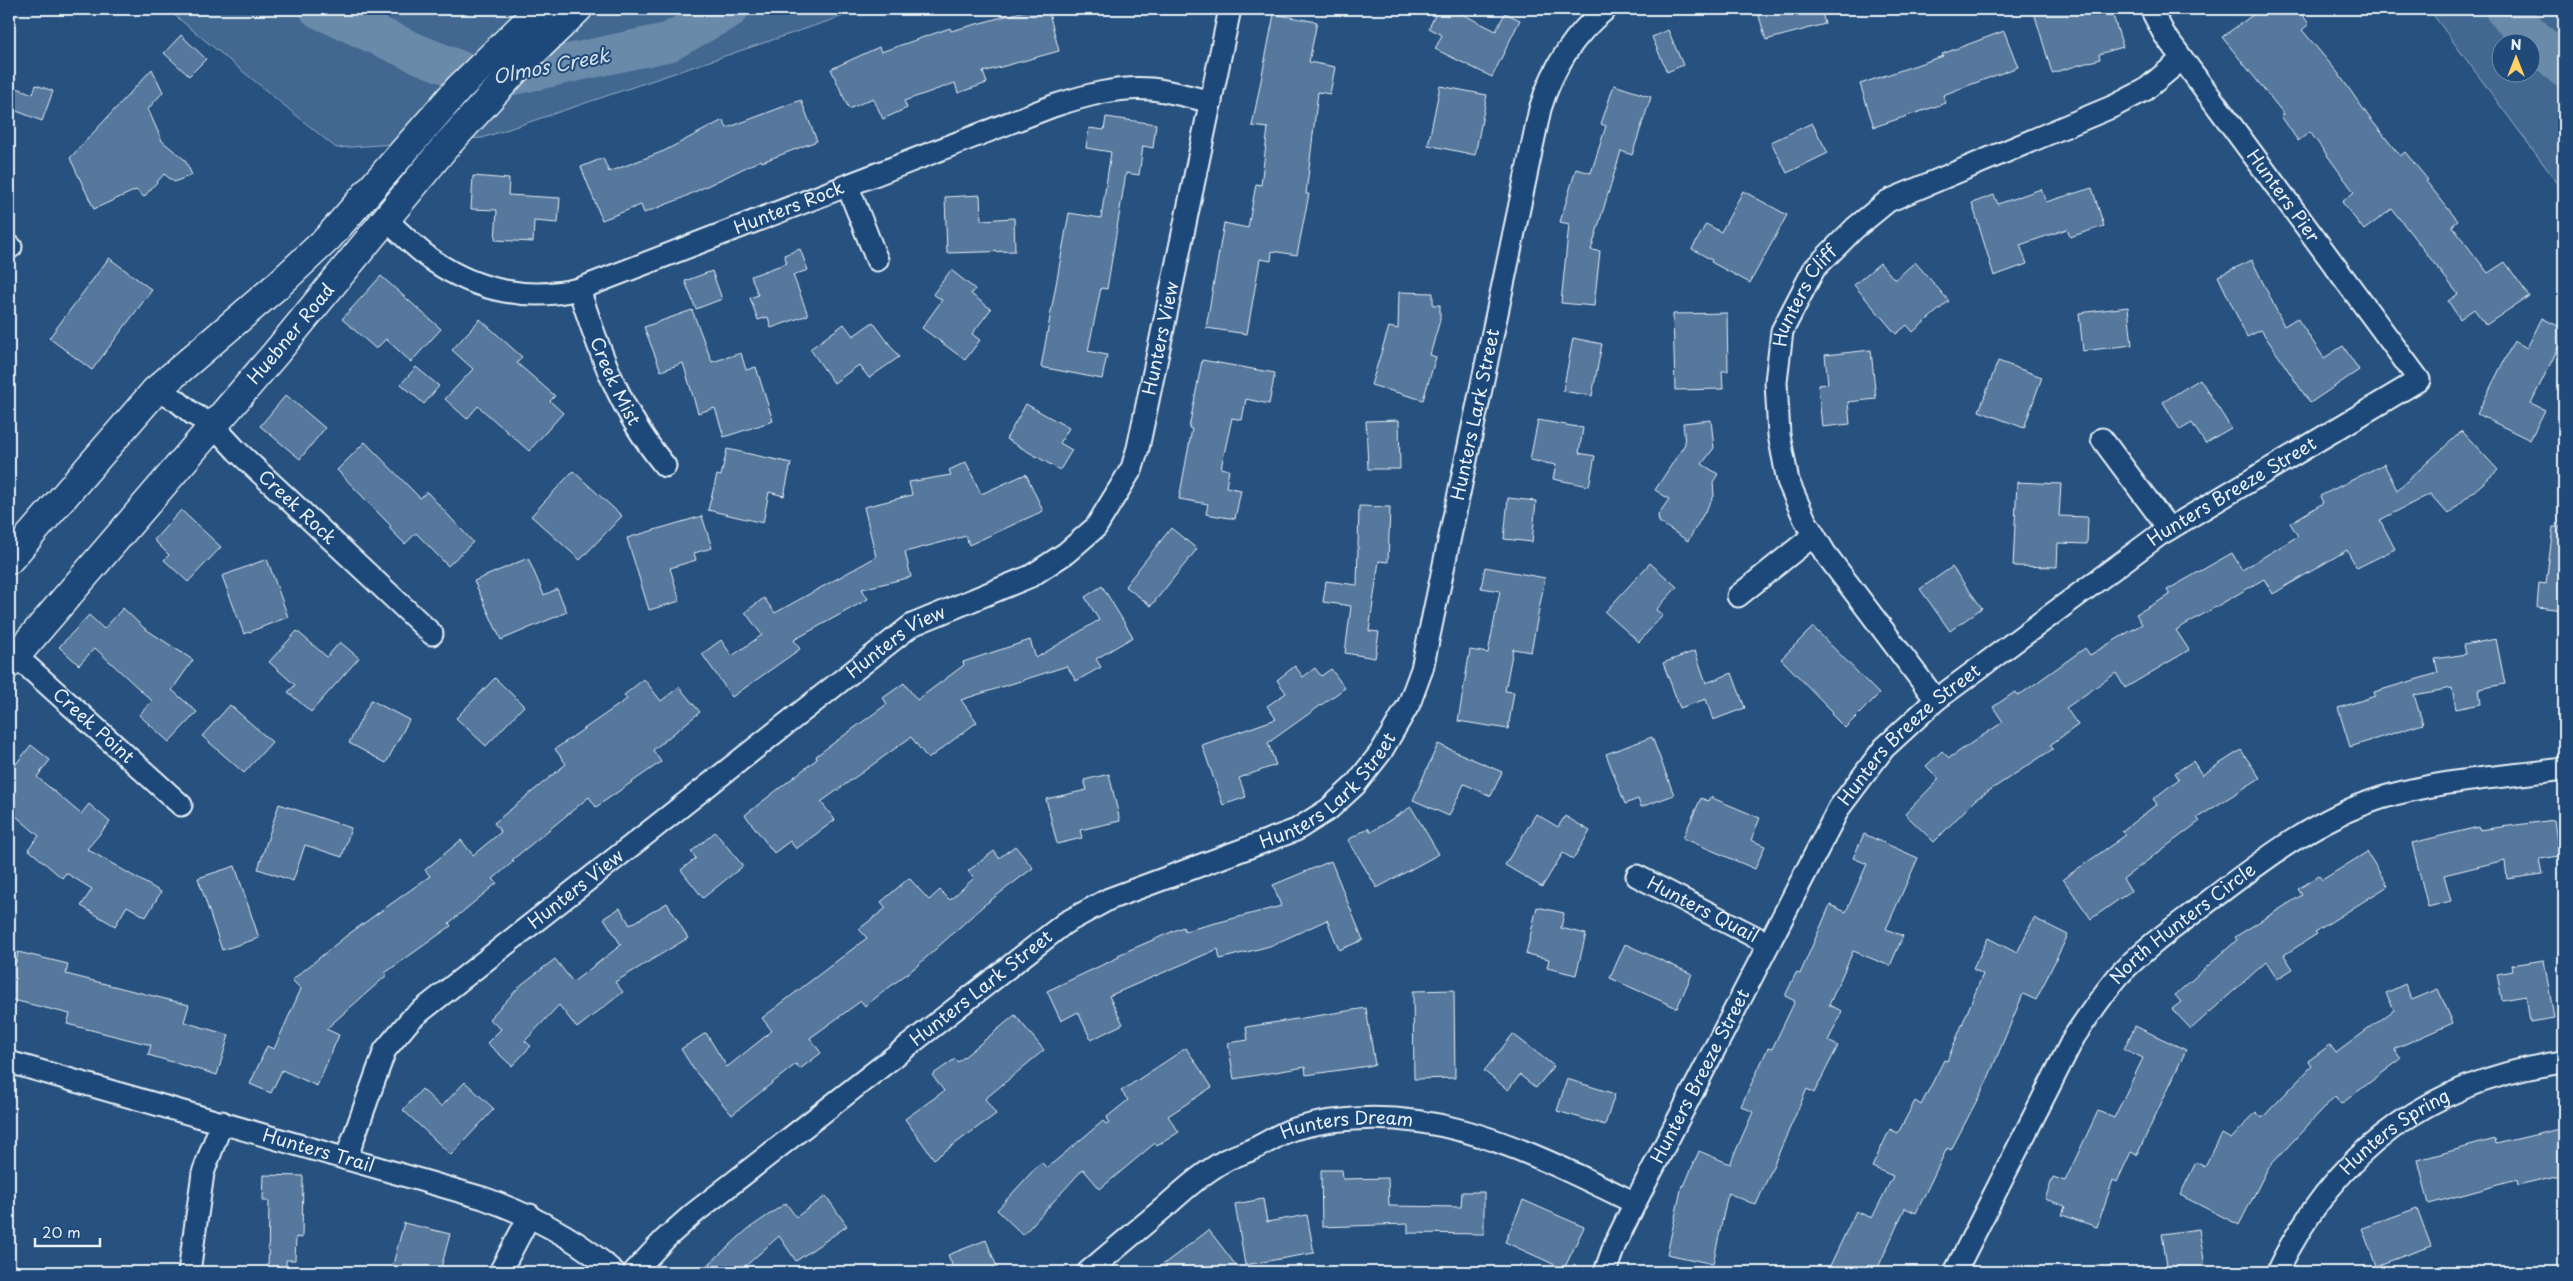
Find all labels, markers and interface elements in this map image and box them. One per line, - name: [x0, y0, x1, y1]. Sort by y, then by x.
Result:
- north arrow: [2490, 32, 2540, 82]
- text: N: [2510, 34, 2522, 55]
- water label: Olmos Creek: [490, 40, 613, 90]
- street label: Hunters Pier: [2241, 143, 2328, 248]
- street label: Hunters Rock: [729, 173, 848, 240]
- street label: Hunters Cliff: [1765, 237, 1844, 348]
- street label: Huebner Road: [240, 277, 340, 390]
- street label: Hunters View: [1134, 279, 1185, 397]
- street label: Hunters Lark Street: [1443, 326, 1505, 502]
- street label: Creek Mist: [584, 333, 648, 430]
- street label: Hunters Breeze Street: [2141, 429, 2321, 552]
- street label: Creek Rock: [253, 463, 343, 550]
- street label: Hunters View: [840, 598, 949, 684]
- street label: Hunters Breeze Street: [1830, 657, 1986, 811]
- street label: Creek Point: [47, 680, 141, 769]
- street label: Hunters Lark Street: [1255, 727, 1402, 854]
- street label: Hunters View: [521, 842, 629, 934]
- street label: North Hunters Circle: [2102, 855, 2261, 989]
- street label: Hunters Quail: [1643, 869, 1764, 949]
- street label: Hunters Lark Street: [903, 923, 1058, 1052]
- street label: Hunters Breeze Street: [1643, 984, 1755, 1167]
- street label: Hunters Spring: [2333, 1081, 2454, 1180]
- street label: Hunters Dream: [1276, 1103, 1415, 1145]
- street label: Hunters Trail: [260, 1121, 378, 1178]
- scale bar: [35, 1216, 100, 1248]
- text: 20 m: [42, 1220, 81, 1243]

